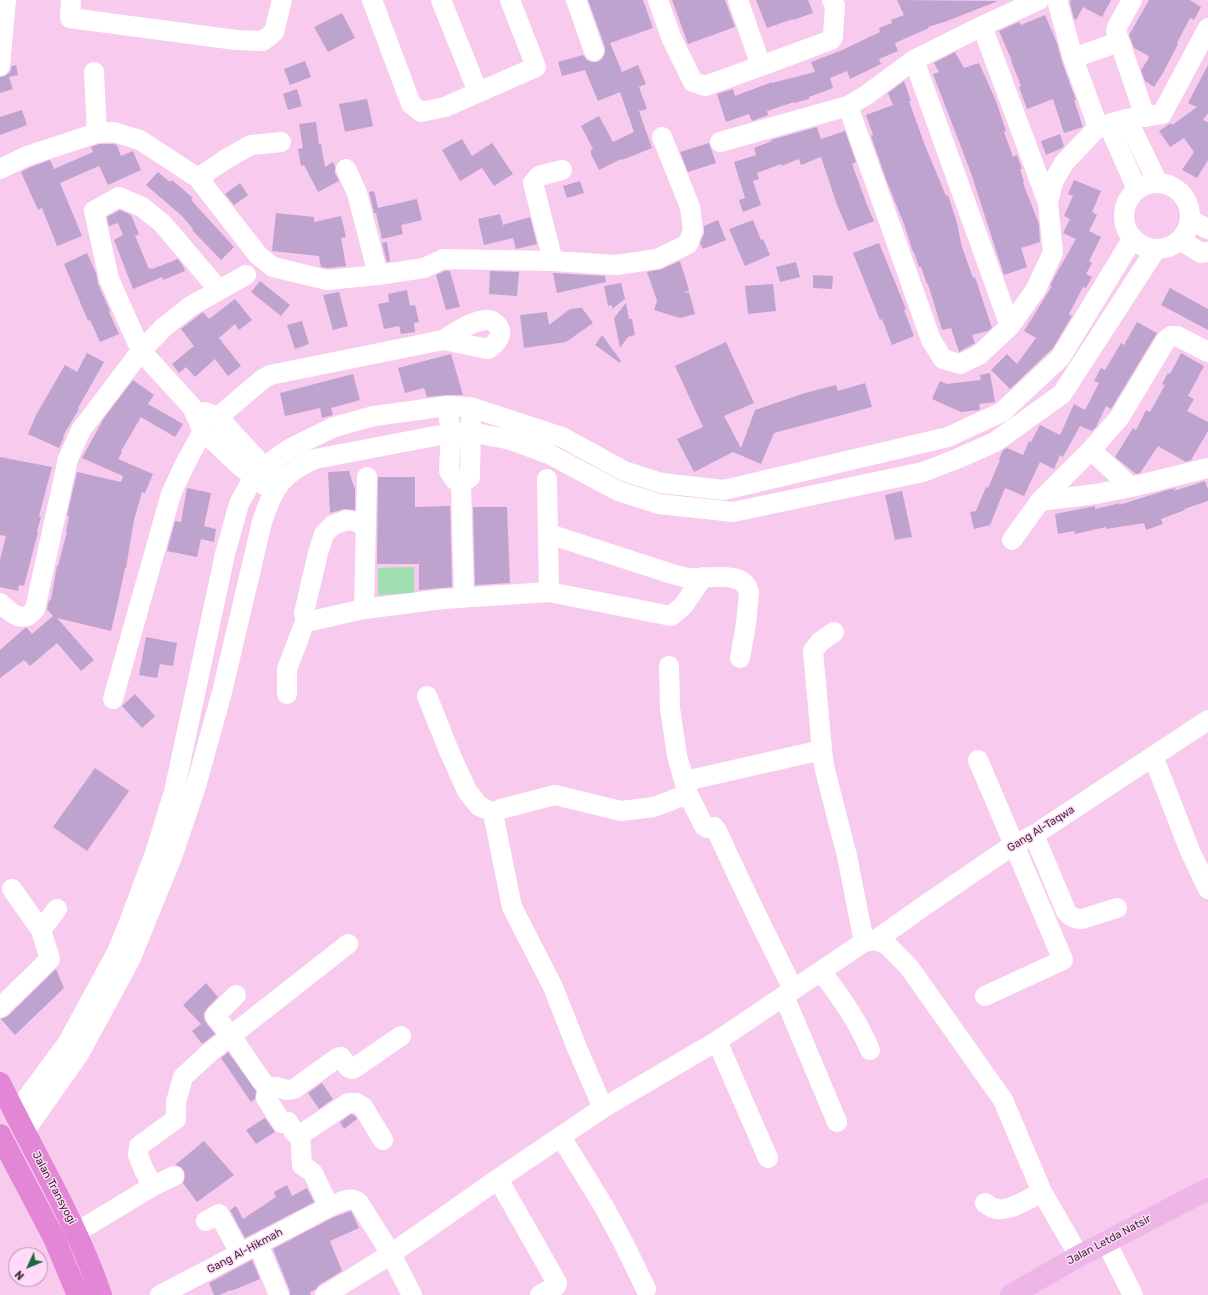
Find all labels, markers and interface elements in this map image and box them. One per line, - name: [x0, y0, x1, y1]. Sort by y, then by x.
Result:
- street label: Gang Al-Taqwa: [1005, 803, 1077, 855]
- street label: Jalan Transyogi: [29, 1149, 79, 1227]
- street label: Jalan Letda Natsir: [1065, 1212, 1153, 1268]
- street label: Gang Al-Hikmah: [205, 1226, 285, 1276]
- north arrow: [8, 1247, 48, 1287]
- text: N: [12, 1268, 27, 1282]

